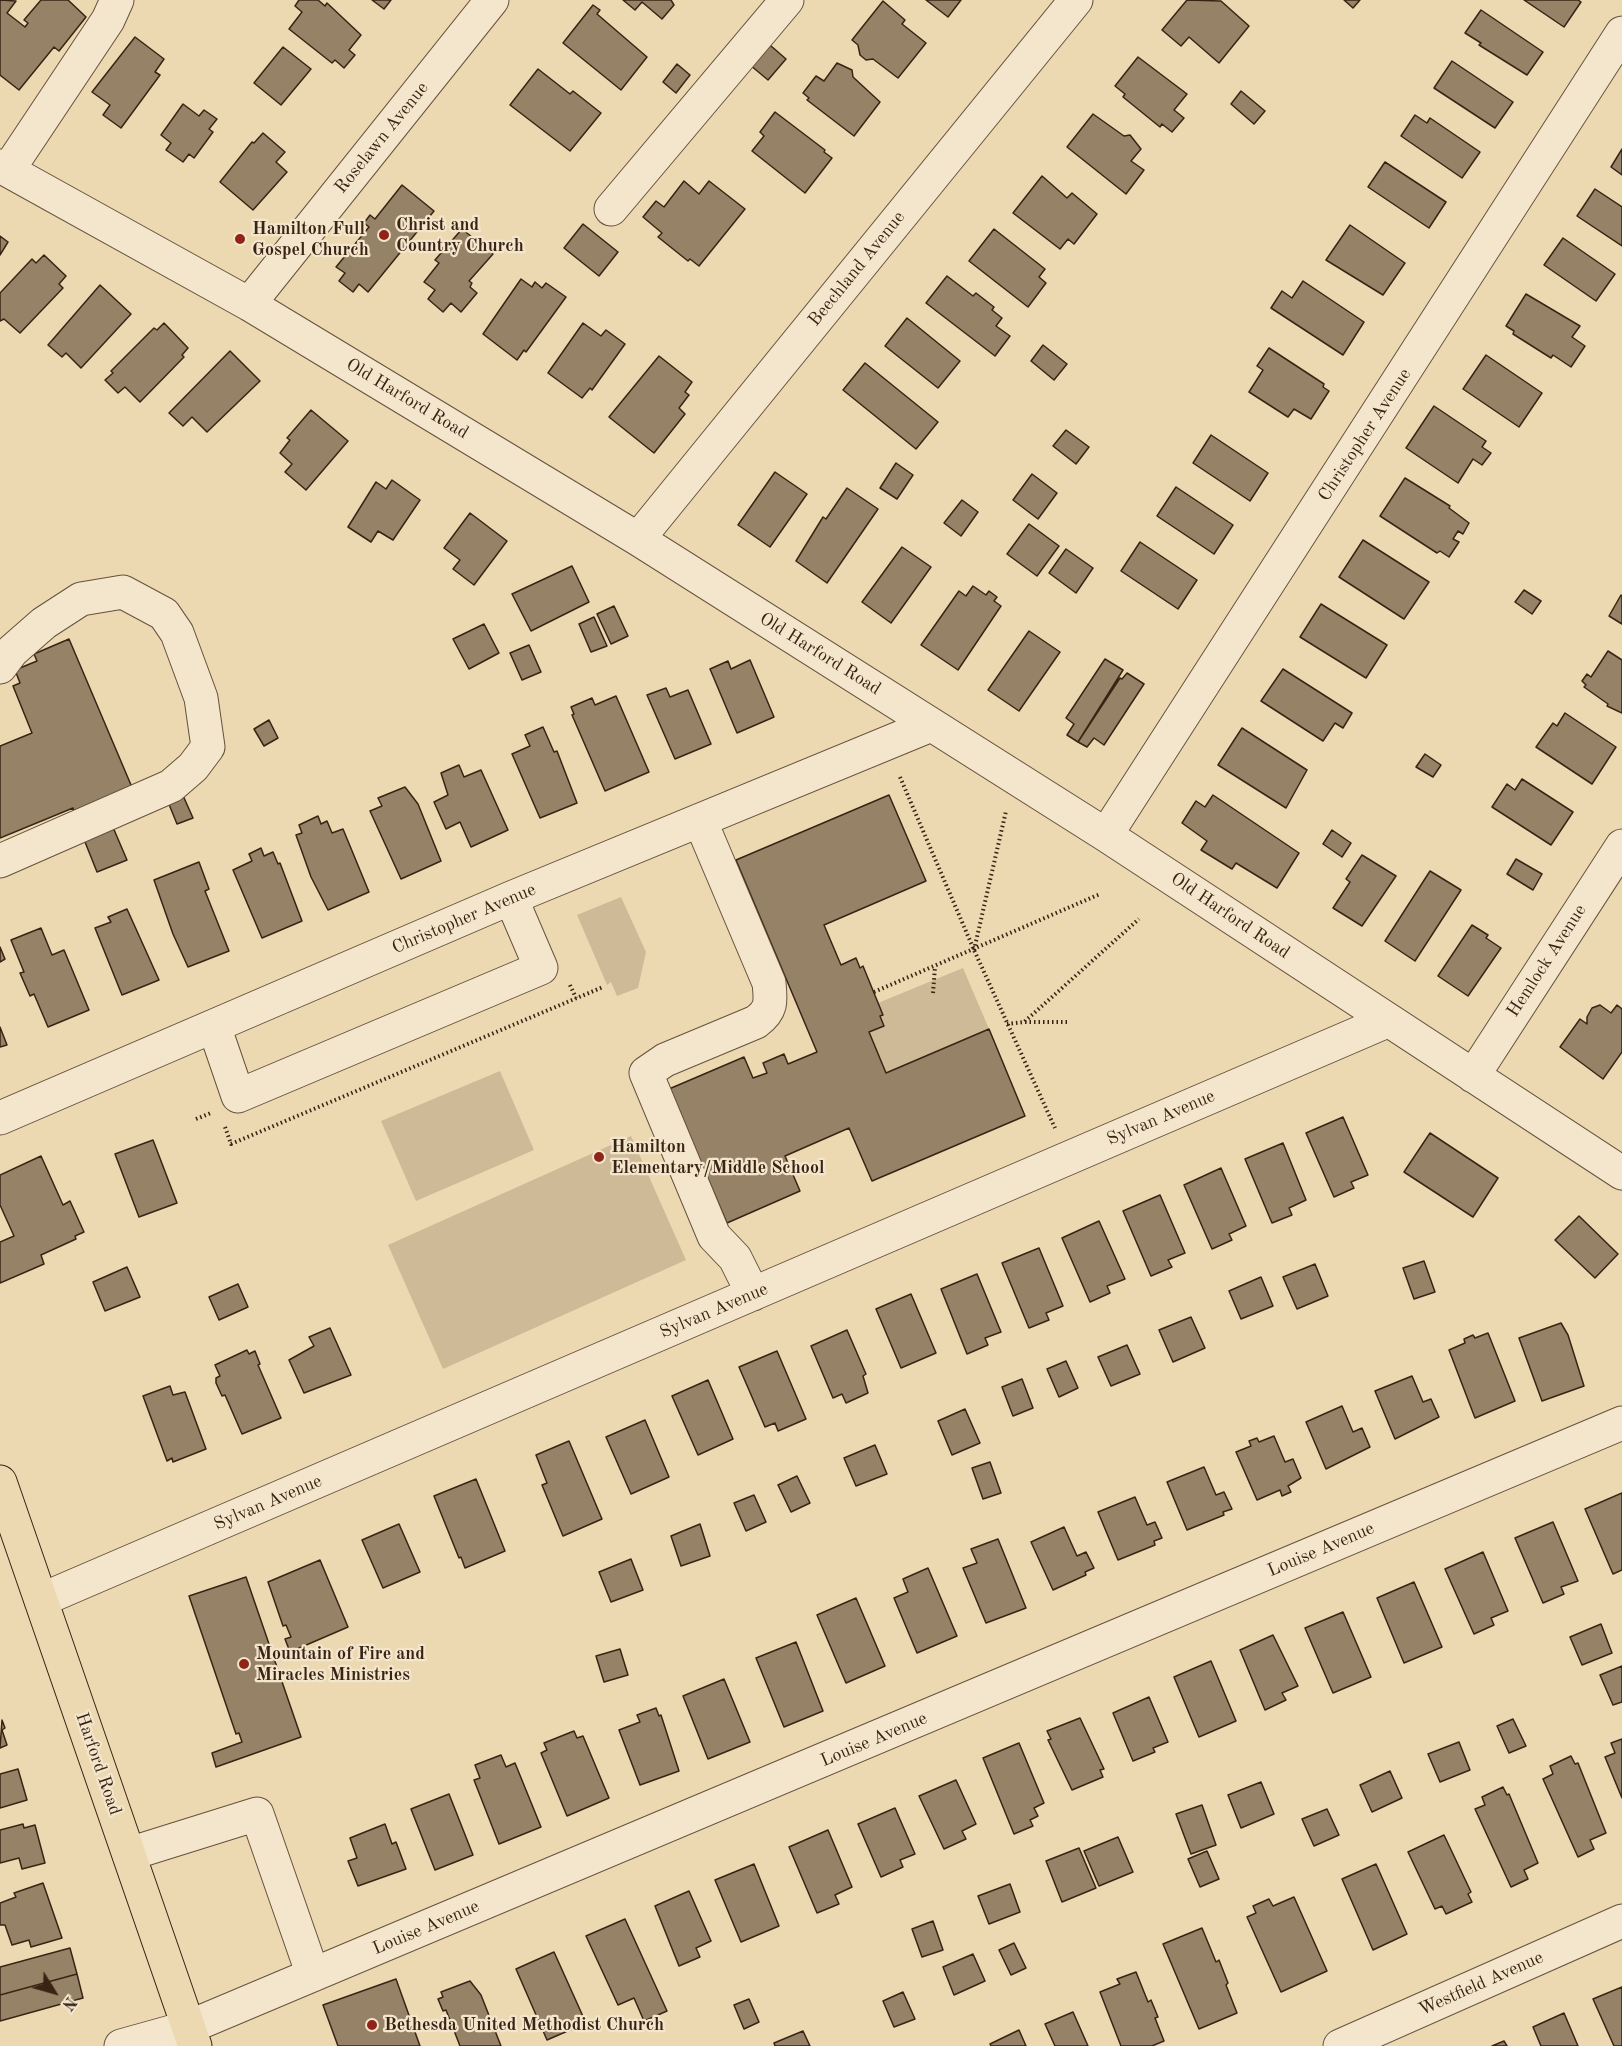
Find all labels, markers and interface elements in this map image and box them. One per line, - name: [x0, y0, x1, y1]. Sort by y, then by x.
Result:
- street label: Roselawn Avenue: [330, 78, 434, 198]
- street label: Beechland Avenue: [804, 207, 910, 331]
- place label: Christ and Country Church: [396, 214, 524, 256]
- place label: Hamilton Full Gospel Church: [252, 218, 369, 260]
- marker: Christ and Country Church: [377, 228, 391, 242]
- marker: Hamilton Full Gospel Church: [233, 232, 247, 246]
- street label: Old Harford Road: [342, 354, 472, 444]
- street label: Christopher Avenue: [1314, 364, 1416, 506]
- street label: Old Harford Road: [755, 608, 885, 700]
- street label: Old Harford Road: [1166, 868, 1294, 964]
- street label: Christopher Avenue: [389, 879, 539, 959]
- street label: Hemlock Avenue: [1503, 901, 1591, 1021]
- street label: Sylvan Avenue: [1104, 1086, 1218, 1150]
- place label: Hamilton Elementary/Middle School: [611, 1136, 825, 1178]
- marker: Hamilton Elementary/Middle School: [592, 1150, 606, 1164]
- street label: Sylvan Avenue: [657, 1279, 771, 1343]
- street label: Sylvan Avenue: [211, 1471, 325, 1535]
- street label: Louise Avenue: [1264, 1518, 1378, 1582]
- place label: Mountain of Fire and Miracles Ministries: [256, 1643, 425, 1686]
- marker: Mountain of Fire and Miracles Ministries: [237, 1657, 251, 1671]
- street label: Louise Avenue: [817, 1708, 931, 1772]
- street label: Harford Road: [70, 1710, 126, 1818]
- street label: Louise Avenue: [369, 1896, 483, 1960]
- street label: Westfield Avenue: [1415, 1947, 1547, 2021]
- north arrow: [24, 1962, 84, 2022]
- text: N: [58, 1993, 78, 2013]
- place label: Bethesda United Methodist Church: [384, 2014, 664, 2036]
- marker: Bethesda United Methodist Church: [365, 2018, 379, 2032]

